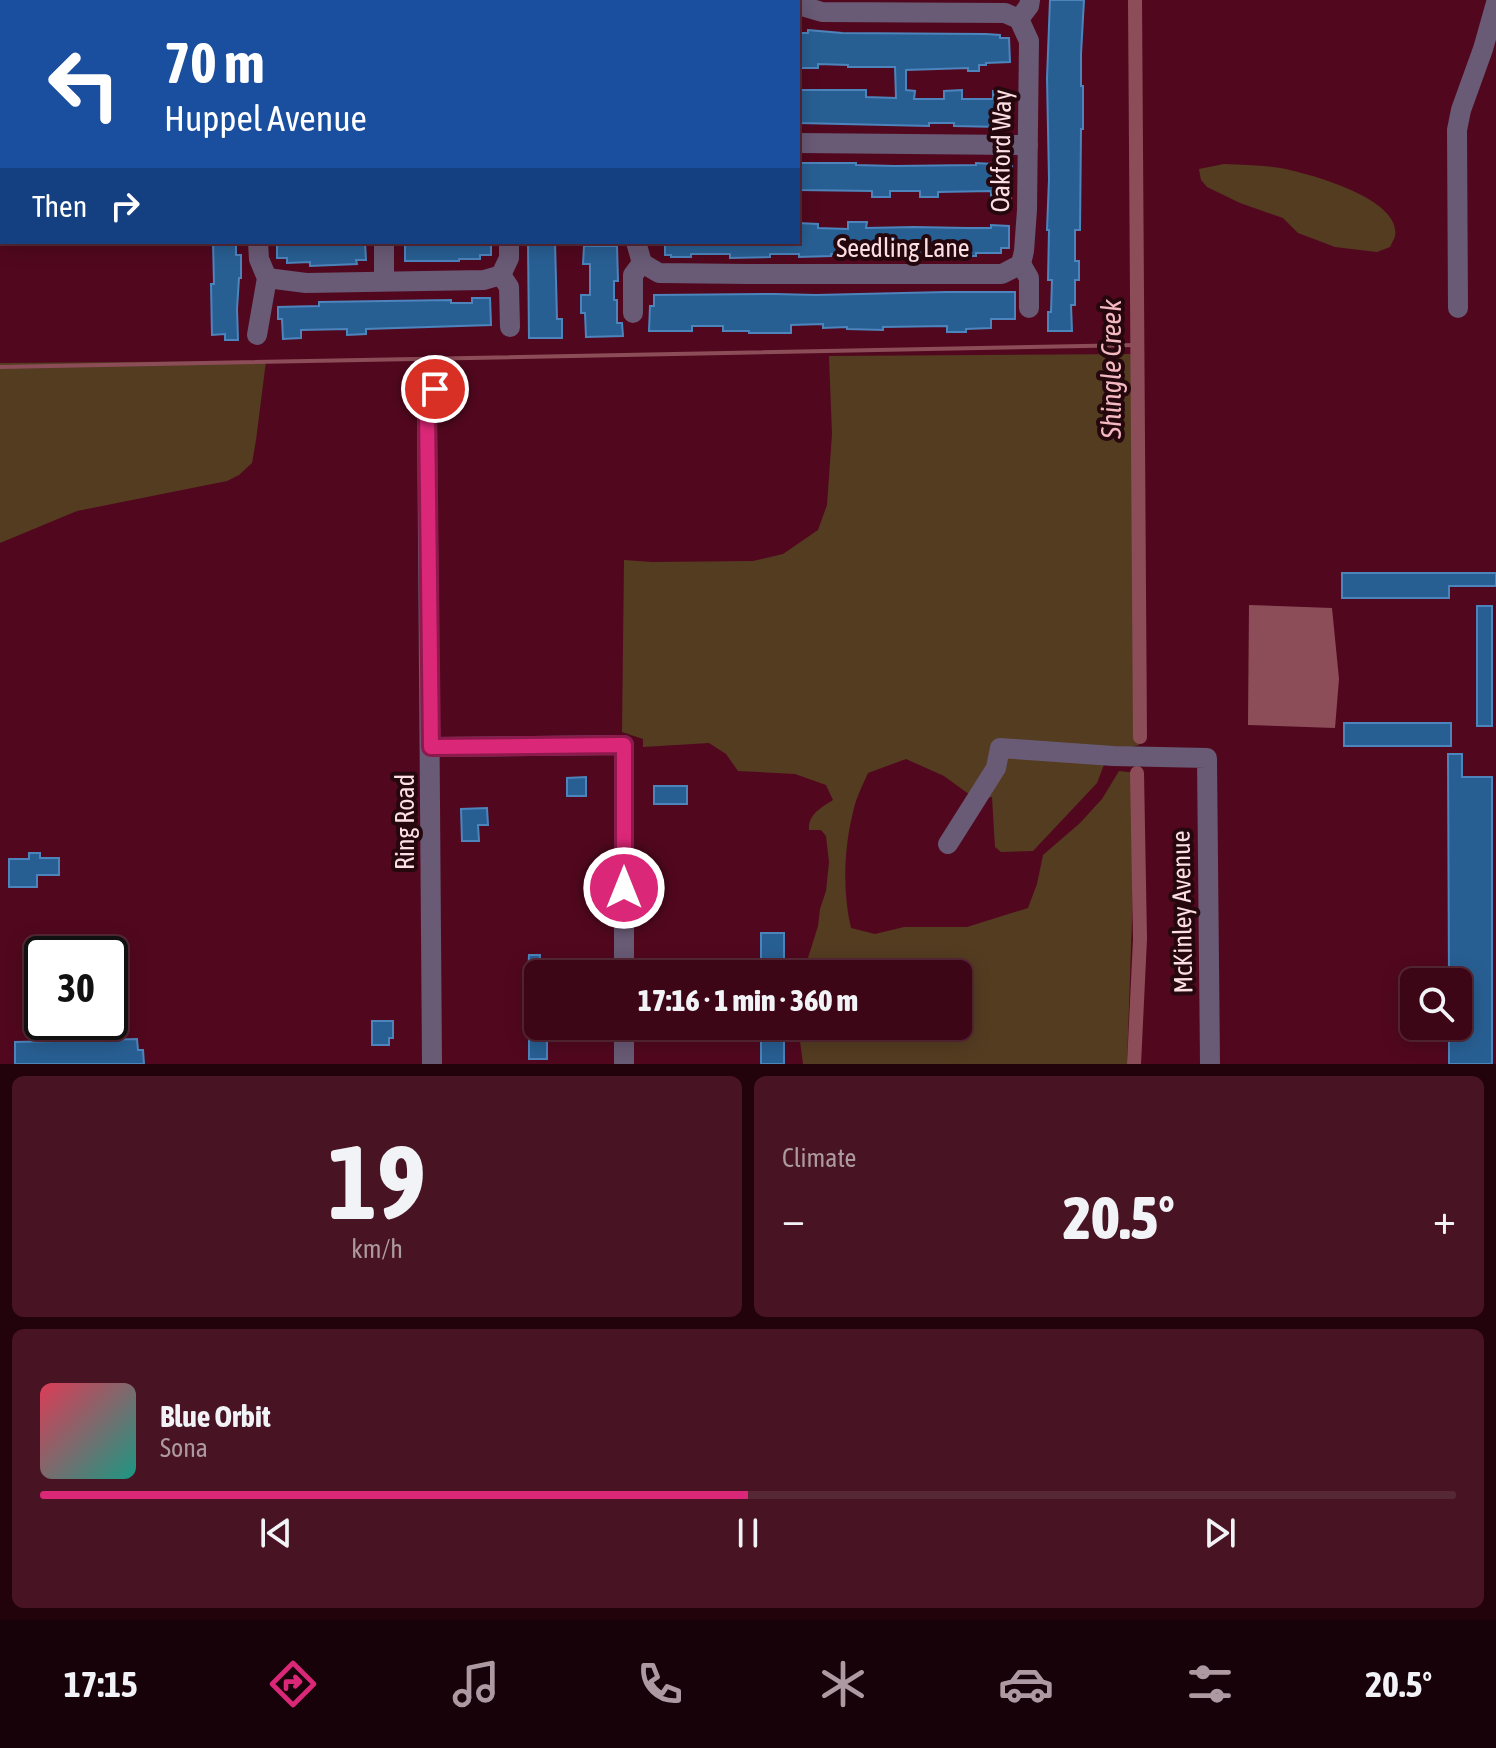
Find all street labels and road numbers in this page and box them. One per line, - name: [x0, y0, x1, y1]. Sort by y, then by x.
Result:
- street label: Oakford Way: [985, 89, 1017, 213]
- street label: Seedling Lane: [836, 233, 970, 263]
- street label: Ring Road: [390, 774, 420, 870]
- street label: McKinley Avenue: [1166, 830, 1198, 994]

